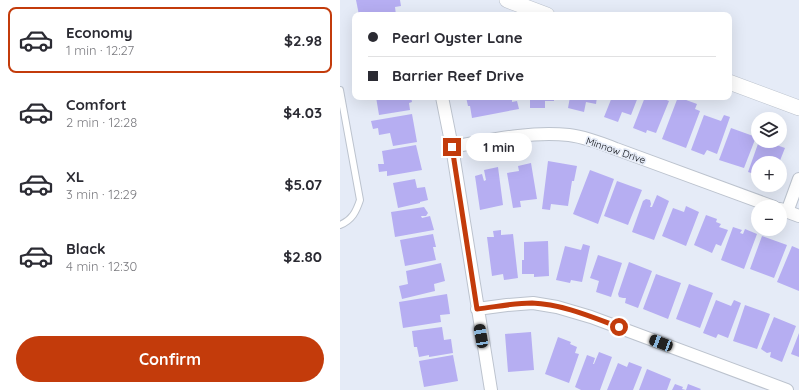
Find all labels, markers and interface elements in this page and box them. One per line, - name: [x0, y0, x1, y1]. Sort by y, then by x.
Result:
- icon: car: [18, 22, 54, 58]
- text: Economy: [66, 23, 133, 42]
- text: Pearl Oyster Lane: [392, 28, 523, 47]
- text: $2.98: [284, 31, 322, 50]
- text: 1 min · 12:27: [66, 42, 134, 58]
- text: Barrier Reef Drive: [392, 66, 524, 85]
- icon: car: [18, 94, 54, 130]
- text: Comfort: [66, 95, 127, 114]
- text: $4.03: [283, 103, 322, 122]
- map controls: [751, 112, 787, 236]
- button: layers: [751, 112, 787, 148]
- text: 2 min · 12:28: [66, 114, 137, 130]
- callout: 1 min: [466, 133, 532, 161]
- street label: Minnow Drive: [584, 134, 648, 167]
- route end: [443, 138, 461, 156]
- text: 1 min: [483, 139, 515, 155]
- button: +: [751, 156, 787, 192]
- icon: car: [18, 166, 54, 202]
- text: XL: [66, 167, 84, 186]
- text: $5.07: [284, 175, 322, 194]
- text: 3 min · 12:29: [66, 186, 137, 202]
- button: −: [751, 200, 787, 236]
- icon: car: [18, 238, 54, 274]
- text: Black: [66, 239, 106, 258]
- text: $2.80: [283, 247, 322, 266]
- text: 4 min · 12:30: [66, 258, 137, 274]
- route start: [610, 318, 628, 336]
- car: [473, 323, 489, 349]
- car: [648, 333, 674, 353]
- button: Confirm: [16, 336, 324, 382]

